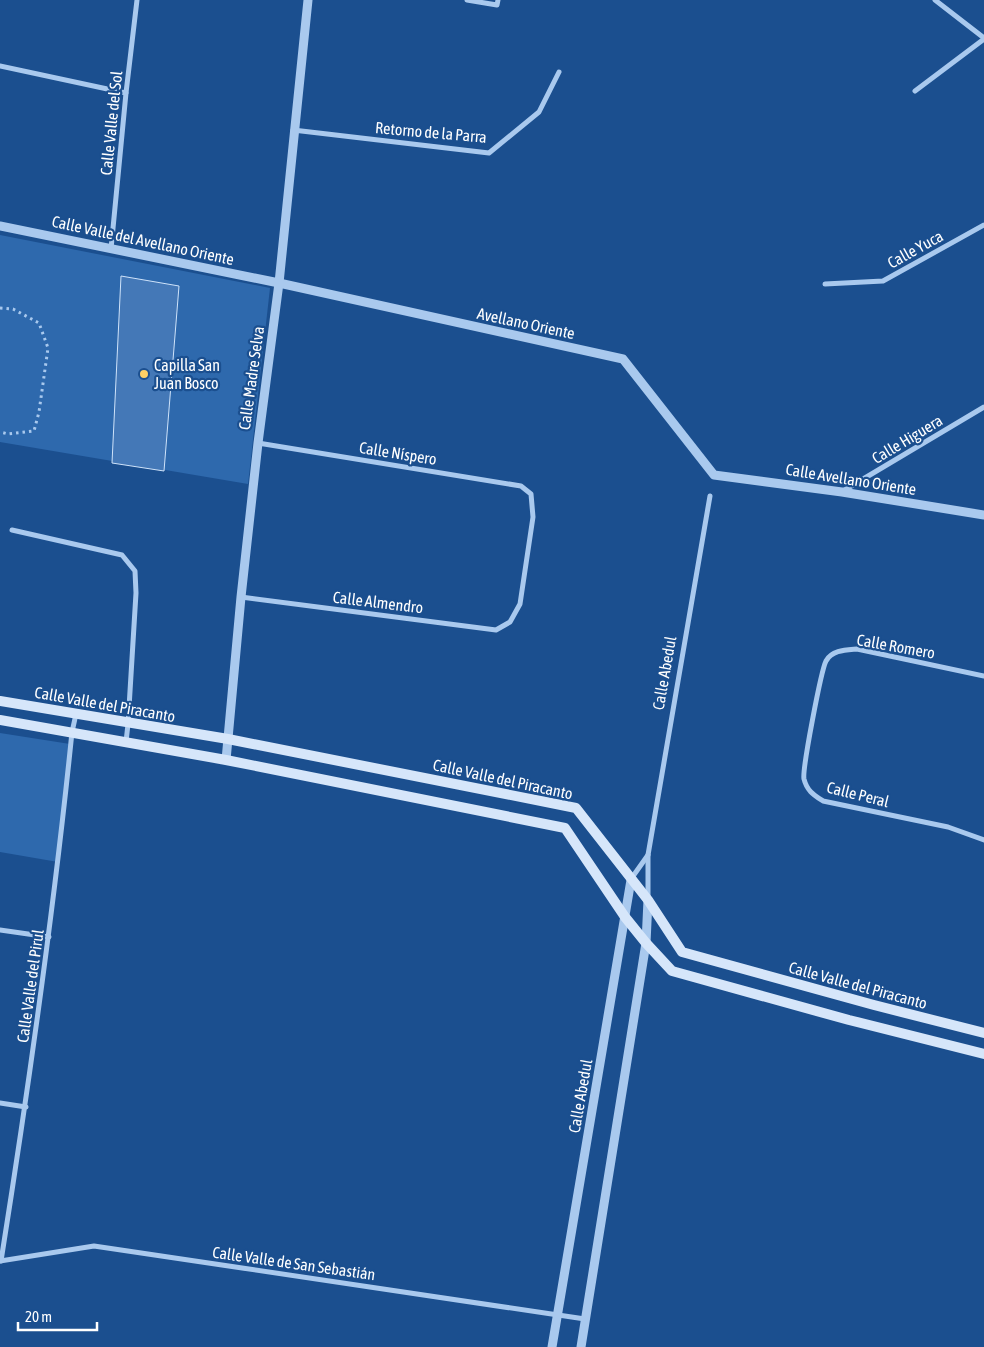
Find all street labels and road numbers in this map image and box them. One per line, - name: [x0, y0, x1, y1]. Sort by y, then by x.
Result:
- street label: Calle Valle del Sol: [97, 69, 126, 176]
- street label: Retorno de la Parra: [374, 118, 488, 146]
- street label: Calle Valle del Avellano Oriente: [50, 212, 236, 268]
- street label: Calle Yuca: [884, 226, 946, 272]
- street label: Avellano Oriente: [476, 304, 576, 342]
- street label: Calle Madre Selva: [235, 325, 267, 431]
- street label: Calle Higuera: [868, 411, 946, 468]
- street label: Calle Níspero: [358, 438, 438, 469]
- street label: Calle Avellano Oriente: [784, 460, 918, 498]
- street label: Calle Almendro: [332, 588, 424, 616]
- street label: Calle Romero: [856, 630, 936, 662]
- street label: Calle Abedul: [649, 634, 679, 711]
- street label: Calle Valle del Piracanto: [33, 683, 177, 725]
- street label: Calle Valle del Piracanto: [431, 755, 575, 803]
- street label: Calle Peral: [825, 778, 892, 811]
- street label: Calle Valle del Pirul: [13, 927, 47, 1044]
- street label: Calle Valle del Piracanto: [787, 958, 929, 1012]
- street label: Calle Abedul: [565, 1057, 595, 1134]
- street label: Calle Valle de San Sebastián: [211, 1243, 377, 1283]

